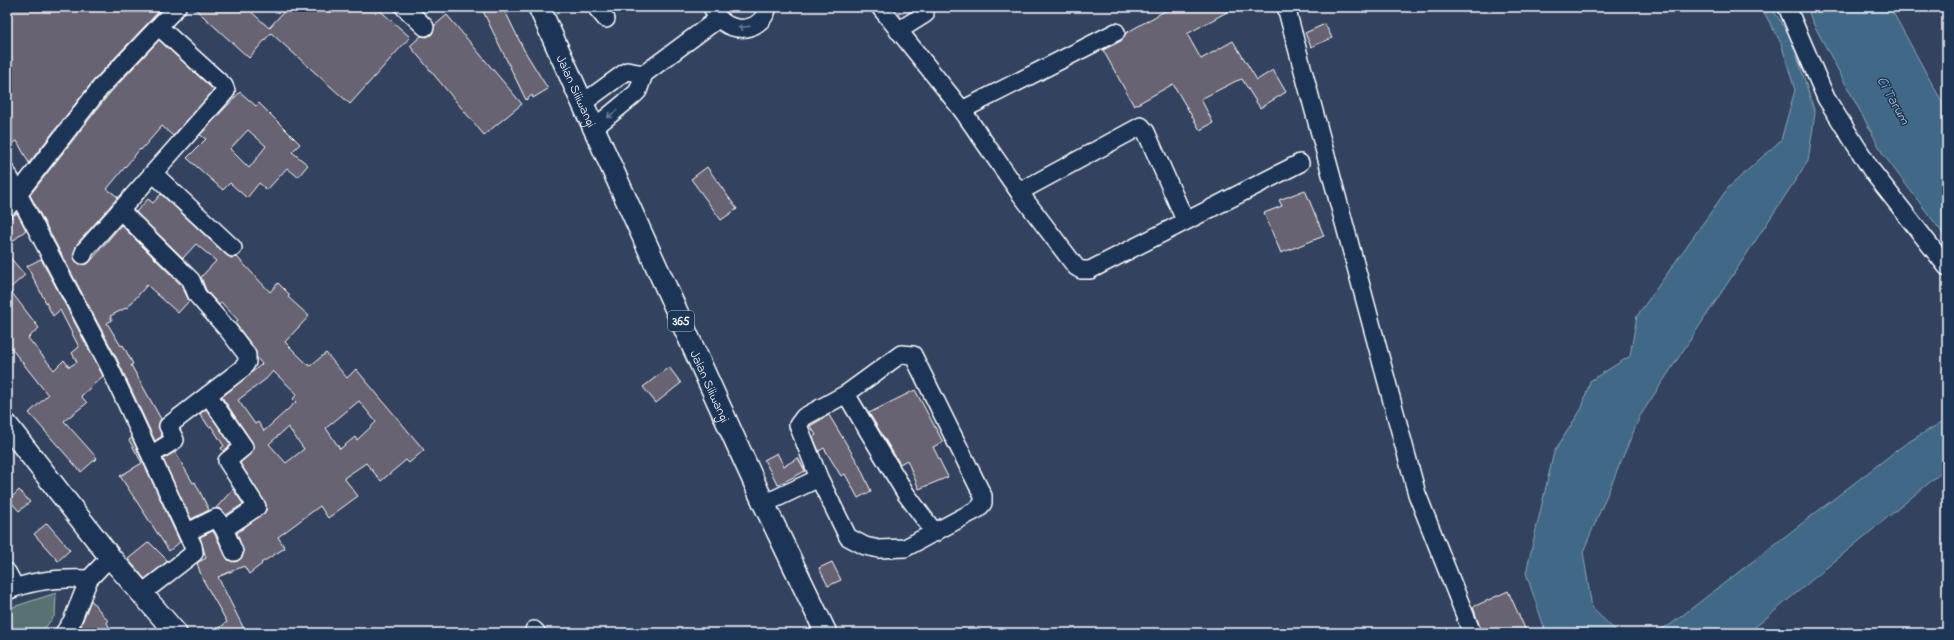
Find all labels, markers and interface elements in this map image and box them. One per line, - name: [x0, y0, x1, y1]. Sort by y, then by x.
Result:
- one-way arrow: [737, 24, 750, 31]
- street label: Jalan Siliwangi: [551, 52, 600, 131]
- water label: Ci Tarum: [1871, 73, 1915, 129]
- one-way arrow: [606, 109, 617, 118]
- road number: 365: [668, 311, 694, 331]
- street label: Jalan Siliwangi: [685, 347, 734, 426]

